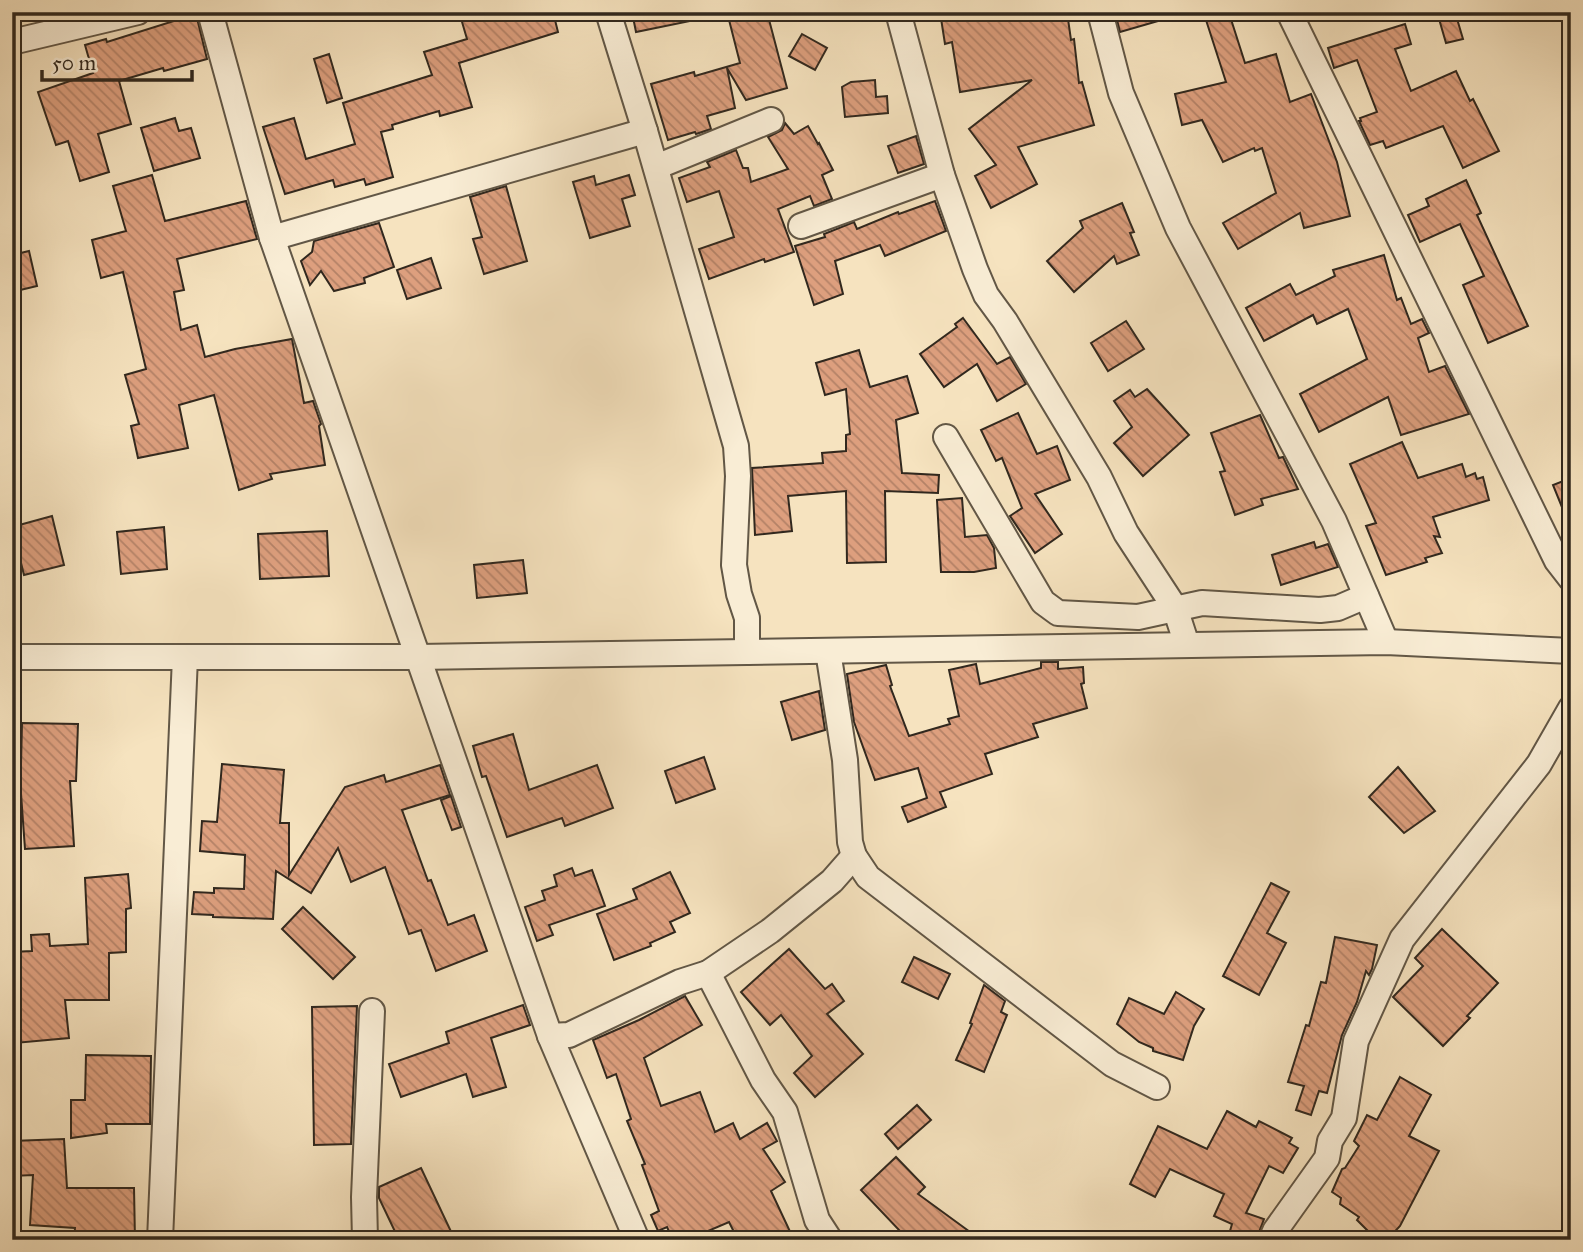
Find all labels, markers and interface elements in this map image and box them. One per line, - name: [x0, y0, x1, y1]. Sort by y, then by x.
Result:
- scale bar: [42, 38, 192, 82]
- text: 50 m: [52, 50, 97, 76]

